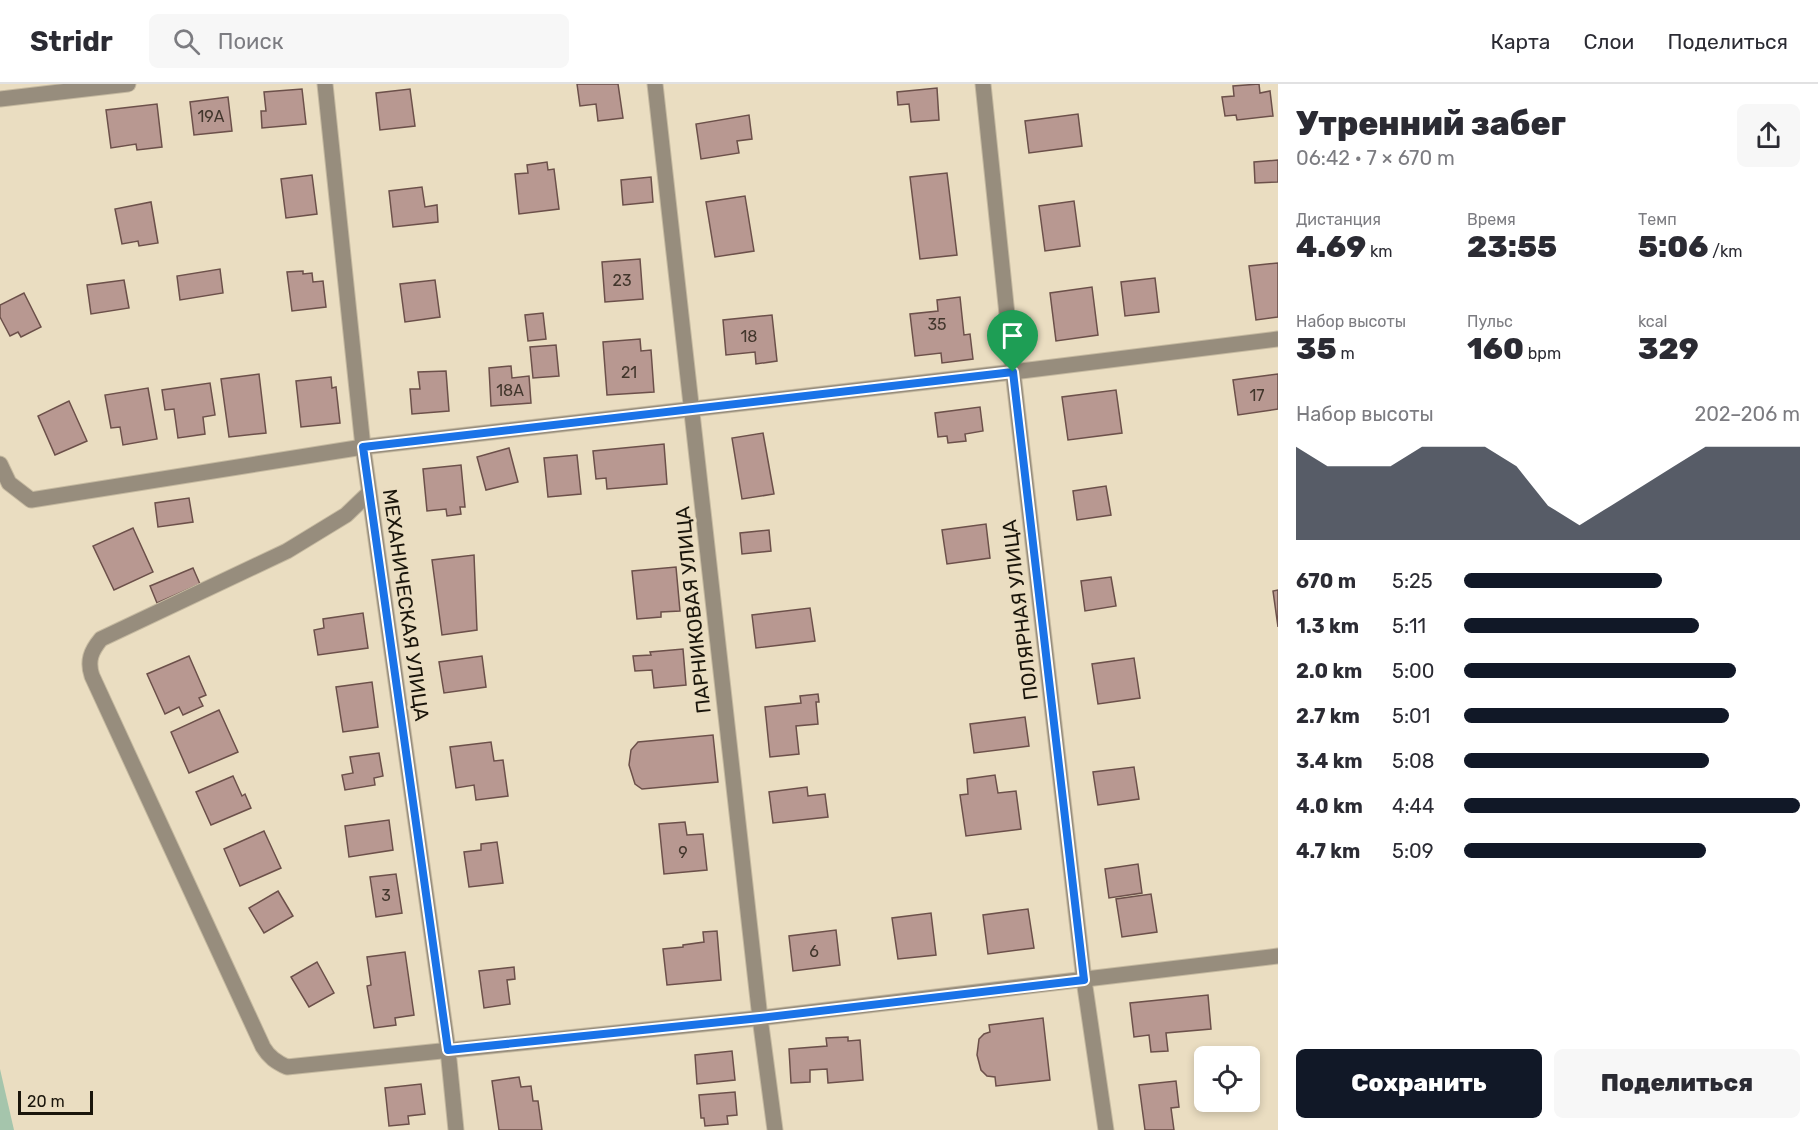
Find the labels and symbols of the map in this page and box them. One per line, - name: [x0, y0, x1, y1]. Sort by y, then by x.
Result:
- house number: 19А: [197, 107, 225, 126]
- house number: 23: [612, 271, 632, 290]
- pin: [987, 310, 1038, 372]
- house number: 35: [927, 315, 947, 334]
- house number: 18: [740, 327, 758, 346]
- house number: 21: [621, 363, 637, 382]
- house number: 18А: [496, 381, 524, 400]
- house number: 17: [1249, 386, 1265, 405]
- street label: МЕХАНИЧЕСКАЯ УЛИЦА: [378, 487, 434, 723]
- street label: ПАРНИКОВАЯ УЛИЦА: [670, 505, 716, 715]
- street label: ПОЛЯРНАЯ УЛИЦА: [997, 518, 1043, 702]
- house number: 9: [678, 843, 688, 862]
- house number: 3: [381, 886, 391, 905]
- house number: 6: [809, 942, 819, 961]
- scale bar: [18, 1088, 93, 1116]

